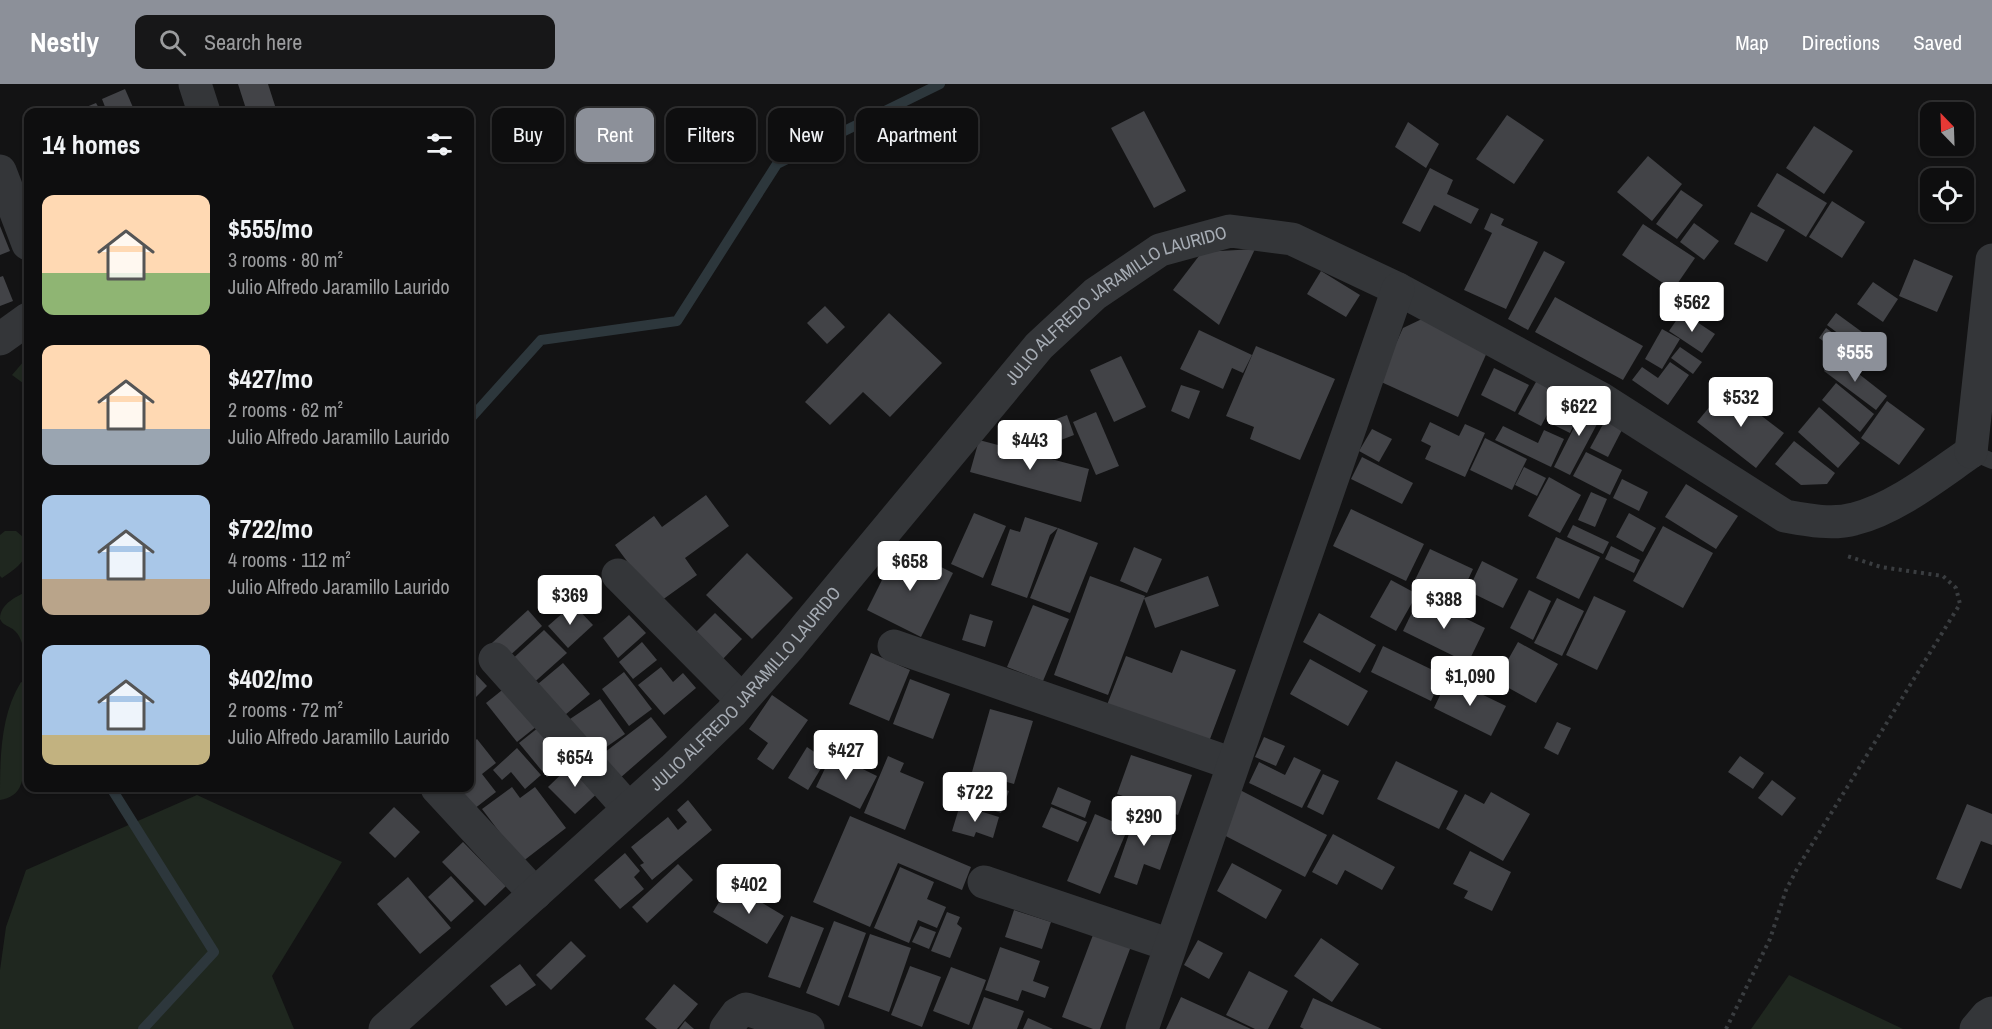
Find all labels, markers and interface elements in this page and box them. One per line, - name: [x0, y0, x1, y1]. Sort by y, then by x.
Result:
- search box: [135, 15, 555, 69]
- text: Nestly: [30, 23, 99, 61]
- icon: search: [156, 26, 189, 59]
- text: Search here: [204, 27, 302, 57]
- text: Map: [1735, 28, 1769, 57]
- text: Directions: [1802, 28, 1880, 57]
- text: Saved: [1913, 28, 1962, 57]
- north arrow: [1920, 102, 1974, 156]
- map controls: [1920, 102, 1974, 222]
- chip: Buy: [492, 108, 564, 162]
- chip: Rent: [576, 108, 654, 162]
- chip: Filters: [666, 108, 756, 162]
- chip: New: [768, 108, 844, 162]
- chip: Apartment: [856, 108, 978, 162]
- text: 14 homes: [42, 127, 140, 162]
- icon: filters: [423, 128, 456, 161]
- button: locate: [1920, 168, 1974, 222]
- text: $555/mo: [228, 211, 313, 246]
- icon: home: [90, 219, 162, 291]
- street label: JULIO ALFREDO JARAMILLO LAURIDO: [999, 219, 1229, 390]
- text: 3 rooms · 80 m²: [228, 246, 343, 273]
- text: Julio Alfredo Jaramillo Laurido: [228, 273, 450, 300]
- pin: $562: [1656, 282, 1728, 333]
- text: $562: [1674, 288, 1710, 315]
- pin: $555: [1819, 332, 1891, 383]
- text: $555: [1837, 338, 1873, 365]
- text: $427/mo: [228, 361, 313, 396]
- icon: home: [90, 369, 162, 441]
- pin: $532: [1705, 377, 1777, 428]
- text: $532: [1723, 383, 1759, 410]
- pin: $622: [1543, 386, 1615, 437]
- text: $622: [1561, 392, 1597, 419]
- text: 2 rooms · 62 m²: [228, 396, 343, 423]
- pin: $443: [994, 420, 1066, 471]
- text: Julio Alfredo Jaramillo Laurido: [228, 423, 450, 450]
- text: $443: [1012, 426, 1048, 453]
- text: $722/mo: [228, 511, 313, 546]
- icon: home: [90, 519, 162, 591]
- pin: $658: [874, 541, 946, 592]
- text: 4 rooms · 112 m²: [228, 546, 351, 573]
- text: $658: [892, 547, 928, 574]
- text: Julio Alfredo Jaramillo Laurido: [228, 573, 450, 600]
- pin: $369: [534, 575, 606, 626]
- pin: $388: [1408, 579, 1480, 630]
- text: $369: [552, 581, 588, 608]
- street label: JULIO ALFREDO JARAMILLO LAURIDO: [644, 581, 846, 796]
- text: $388: [1426, 585, 1462, 612]
- pin: $1,090: [1421, 656, 1519, 707]
- text: $402/mo: [228, 661, 313, 696]
- text: $1,090: [1445, 662, 1495, 689]
- icon: home: [90, 669, 162, 741]
- text: 2 rooms · 72 m²: [228, 696, 343, 723]
- text: Julio Alfredo Jaramillo Laurido: [228, 723, 450, 750]
- pin: $427: [810, 730, 882, 781]
- text: $427: [828, 736, 864, 763]
- pin: $654: [539, 737, 611, 788]
- text: $654: [557, 743, 593, 770]
- pin: $722: [939, 772, 1011, 823]
- text: $722: [957, 778, 993, 805]
- pin: $290: [1108, 796, 1180, 847]
- text: $290: [1126, 802, 1162, 829]
- pin: $402: [713, 864, 785, 915]
- text: $402: [731, 870, 767, 897]

